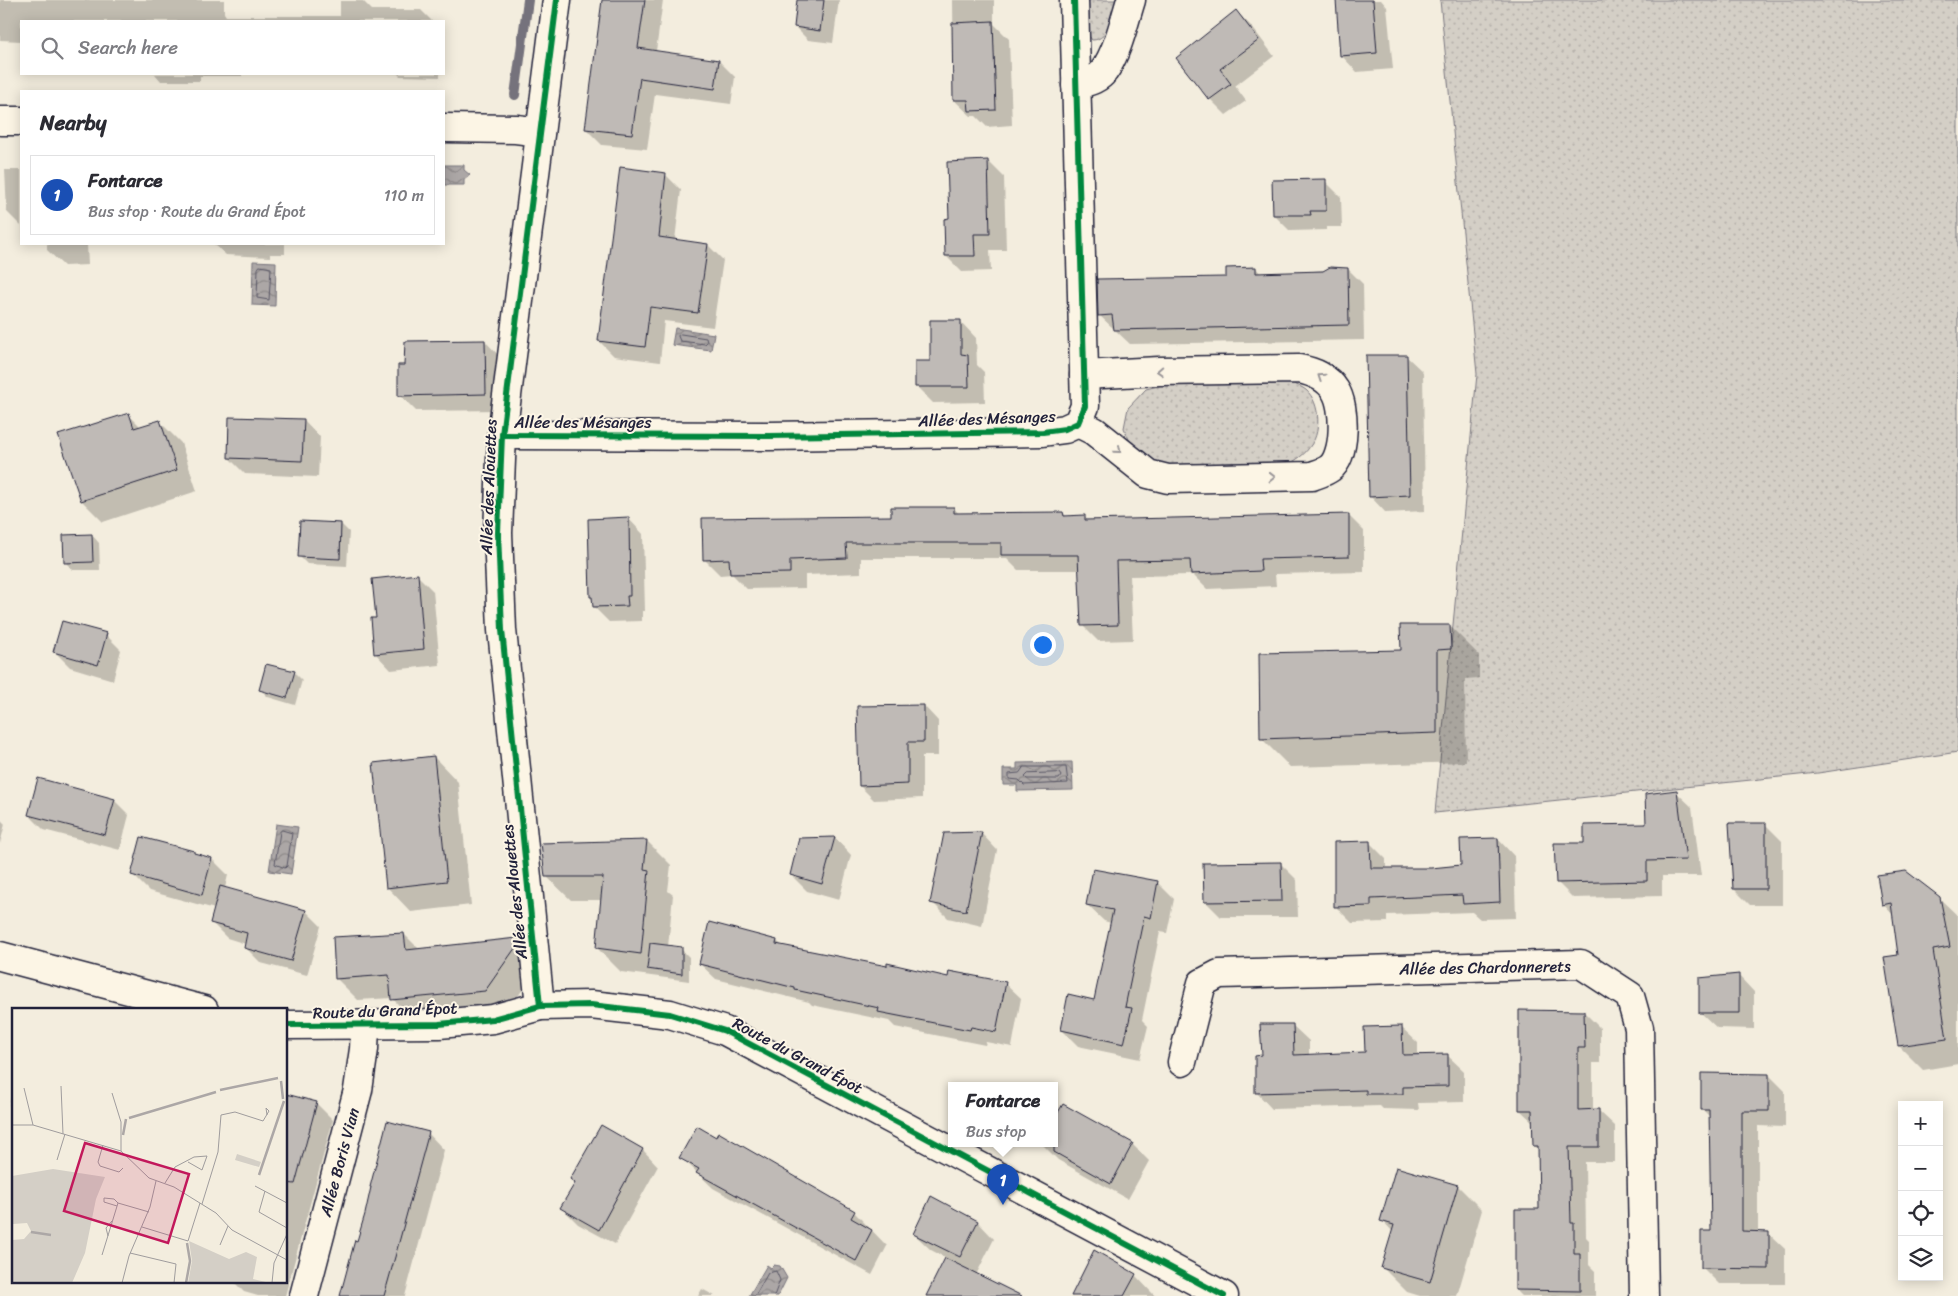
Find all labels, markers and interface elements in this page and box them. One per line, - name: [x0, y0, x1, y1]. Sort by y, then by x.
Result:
- search box: [20, 20, 445, 75]
- text: Search here: [78, 31, 178, 64]
- icon: search: [38, 34, 66, 62]
- text: Nearby: [40, 104, 106, 142]
- text: Fontarce: [88, 164, 163, 197]
- text: 1: [54, 181, 60, 210]
- text: 110 m: [384, 181, 424, 210]
- text: Bus stop · Route du Grand Épot: [88, 197, 306, 226]
- one-way arrow: [1156, 365, 1164, 376]
- one-way arrow: [1317, 374, 1327, 383]
- street label: Allée des Mésanges: [917, 402, 1057, 435]
- street label: Allée des Mésanges: [513, 408, 652, 437]
- street label: Allée des Alouettes: [472, 418, 505, 556]
- one-way arrow: [1112, 445, 1121, 454]
- one-way arrow: [1268, 472, 1276, 482]
- your location: [1030, 632, 1056, 658]
- street label: Allée des Alouettes: [493, 823, 536, 962]
- street label: Allée des Chardonnerets: [1398, 951, 1571, 984]
- street label: Route du Grand Épot: [312, 993, 458, 1028]
- inset map: [12, 1008, 288, 1284]
- street label: Route du Grand Épot: [727, 1009, 868, 1102]
- popup: [948, 1082, 1058, 1147]
- text: Fontarce: [966, 1084, 1040, 1117]
- map controls: [1898, 1101, 1943, 1281]
- button: +: [1898, 1101, 1943, 1146]
- street label: Allée Boris Vian: [311, 1104, 368, 1221]
- text: Bus stop: [966, 1117, 1026, 1146]
- button: −: [1898, 1146, 1943, 1191]
- pin: 1: [987, 1164, 1019, 1205]
- button: locate: [1898, 1191, 1943, 1236]
- button: layers: [1898, 1236, 1943, 1281]

